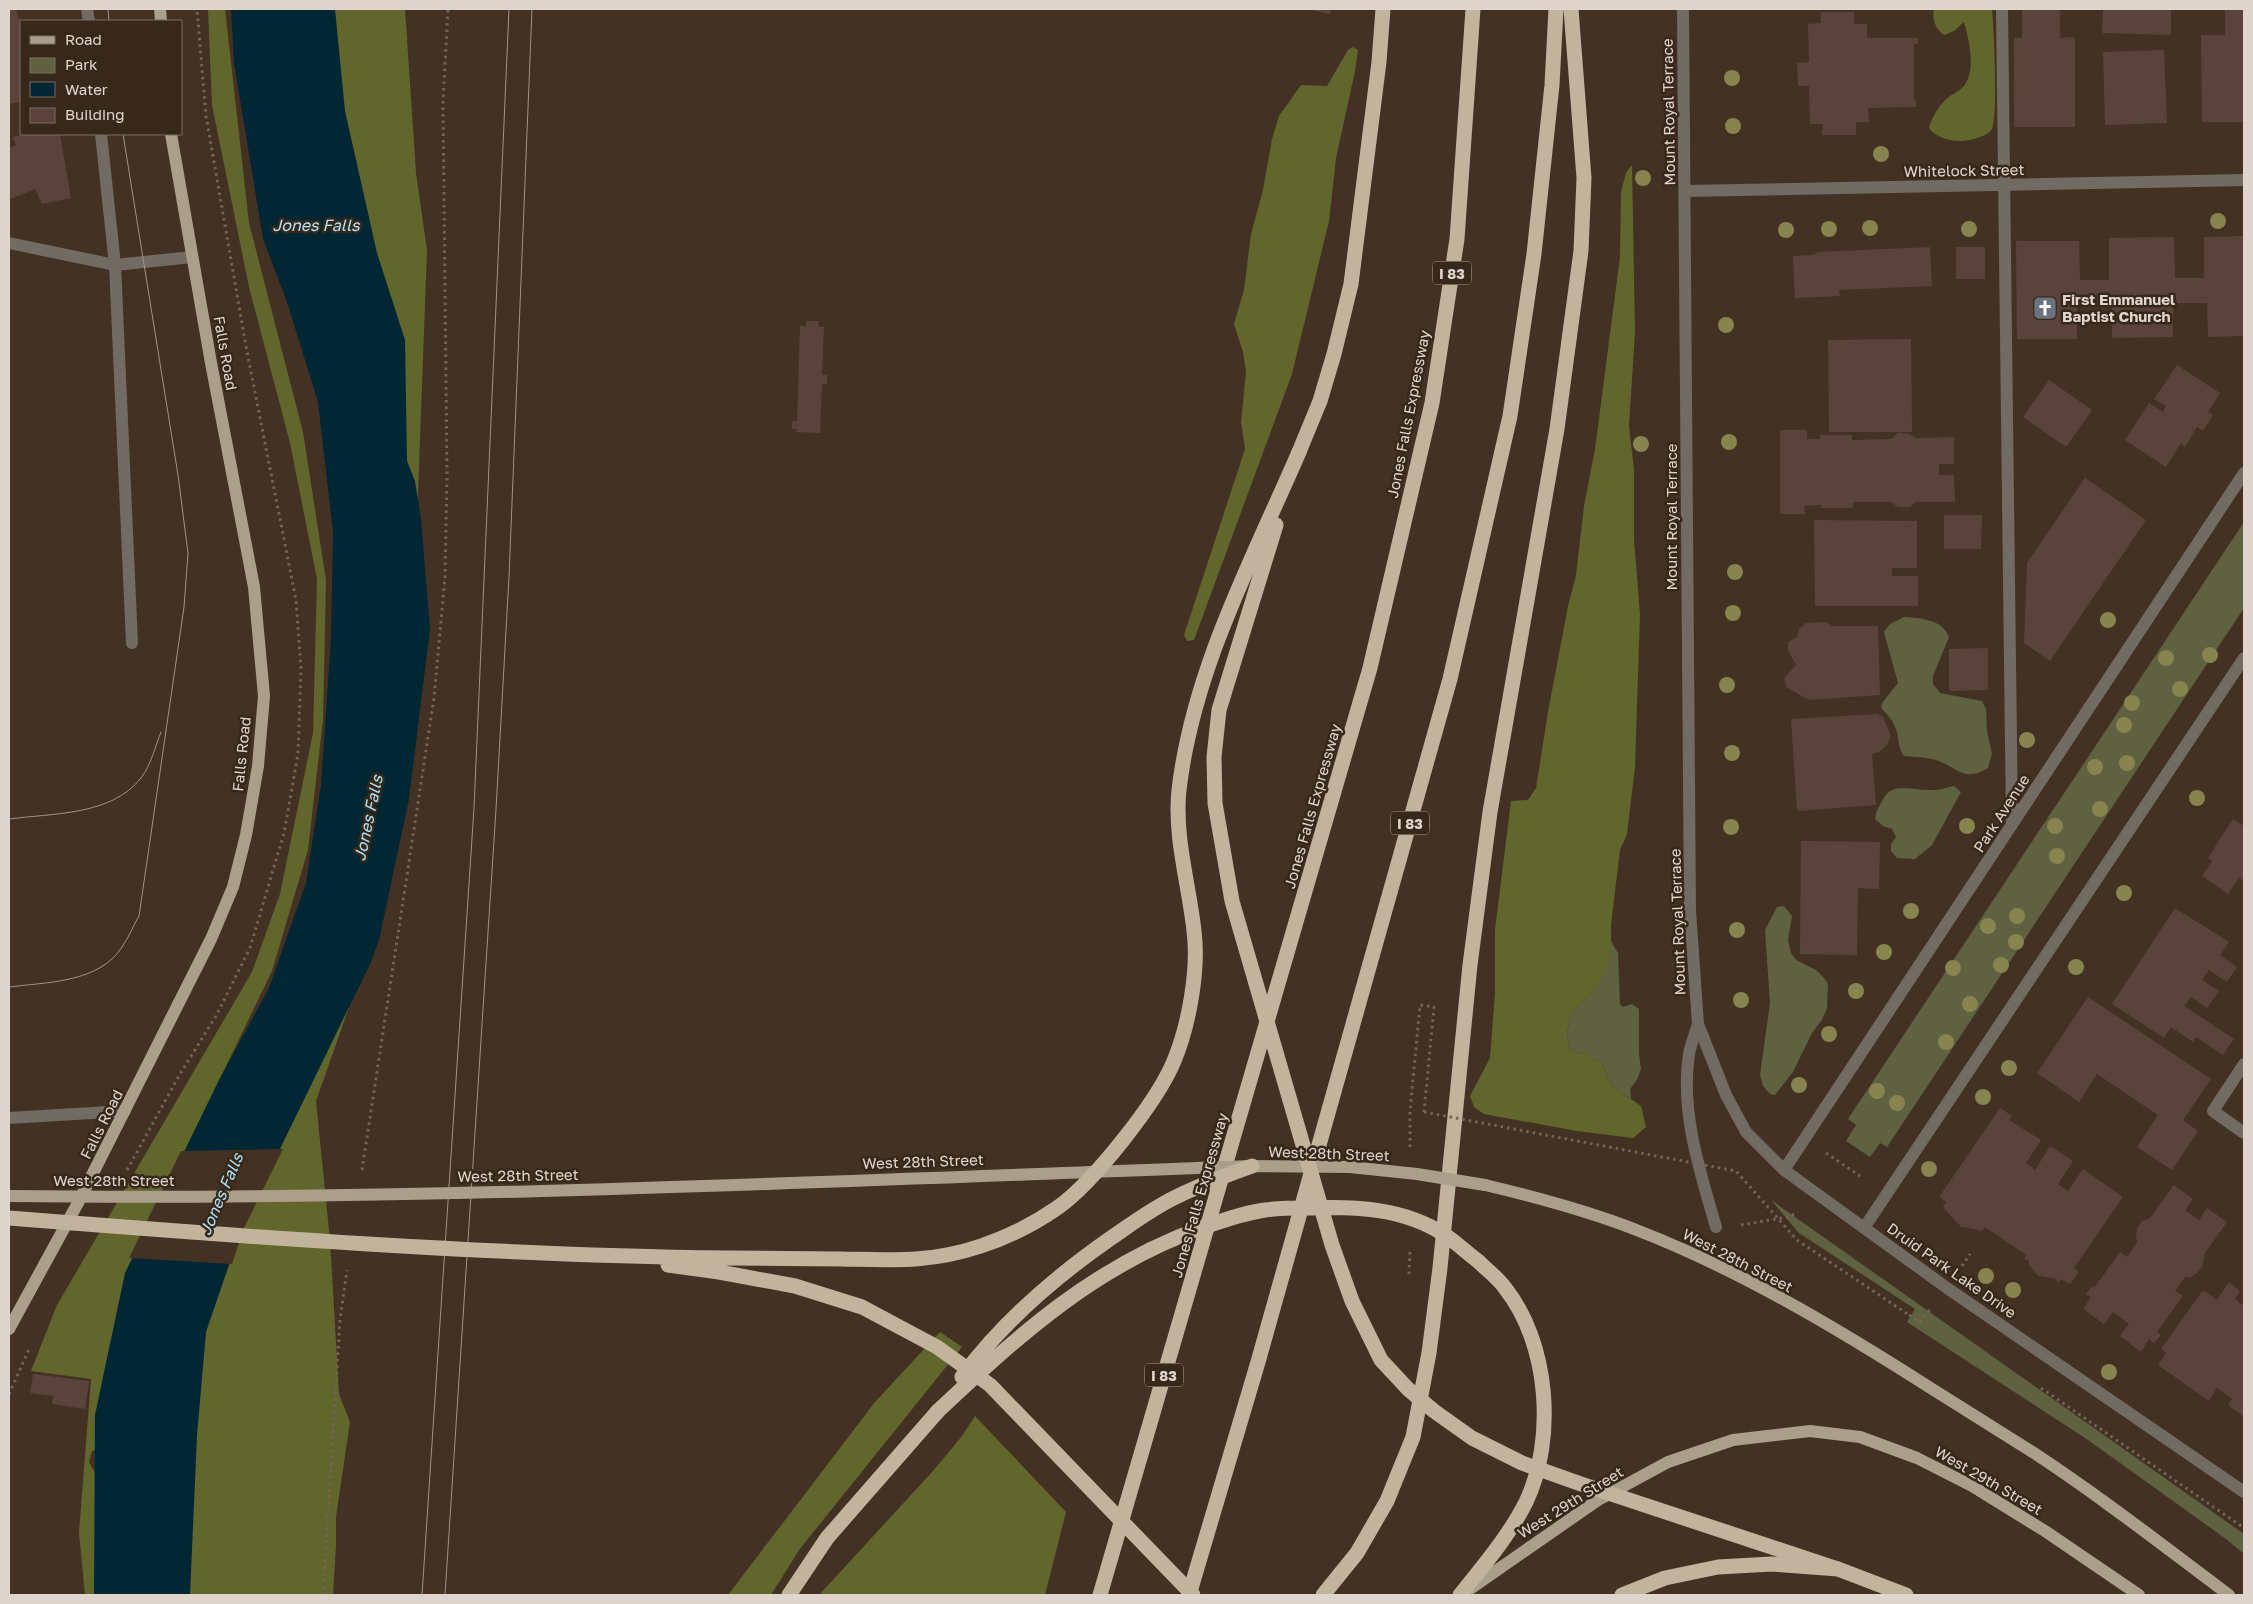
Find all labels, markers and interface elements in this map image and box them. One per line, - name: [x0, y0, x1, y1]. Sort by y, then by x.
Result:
- legend: [20, 20, 182, 135]
- text: Road: [65, 30, 102, 48]
- street label: Mount Royal Terrace: [1658, 38, 1678, 186]
- text: Park: [65, 55, 98, 73]
- text: Water: [65, 80, 108, 98]
- text: Building: [65, 105, 125, 123]
- street label: Whitelock Street: [1903, 160, 2025, 180]
- water label: Jones Falls: [272, 215, 361, 235]
- road number: I 83: [1433, 262, 1471, 284]
- place label: First Emmanuel Baptist Church: [2062, 290, 2175, 325]
- church icon: First Emmanuel Baptist Church: [2032, 295, 2058, 321]
- street label: Falls Road: [211, 314, 241, 392]
- street label: Jones Falls Expressway: [1383, 328, 1433, 500]
- street label: Mount Royal Terrace: [1662, 443, 1680, 591]
- street label: Falls Road: [228, 716, 254, 792]
- street label: Jones Falls Expressway: [1280, 721, 1344, 891]
- street label: Park Avenue: [1969, 770, 2033, 855]
- water label: Jones Falls: [349, 772, 387, 863]
- road number: I 83: [1391, 811, 1429, 834]
- street label: Mount Royal Terrace: [1665, 848, 1689, 996]
- street label: Falls Road: [76, 1086, 126, 1162]
- street label: Jones Falls Expressway: [1167, 1110, 1231, 1280]
- street label: West 28th Street: [1268, 1142, 1390, 1164]
- water label: Jones Falls: [195, 1149, 248, 1238]
- street label: West 28th Street: [862, 1150, 984, 1172]
- street label: West 28th Street: [457, 1165, 579, 1185]
- street label: West 28th Street: [53, 1171, 175, 1189]
- street label: Druid Park Lake Drive: [1884, 1219, 2020, 1322]
- street label: West 28th Street: [1680, 1224, 1796, 1296]
- road number: I 83: [1145, 1364, 1183, 1386]
- street label: West 29th Street: [1932, 1442, 2046, 1518]
- street label: West 29th Street: [1514, 1462, 1626, 1542]

